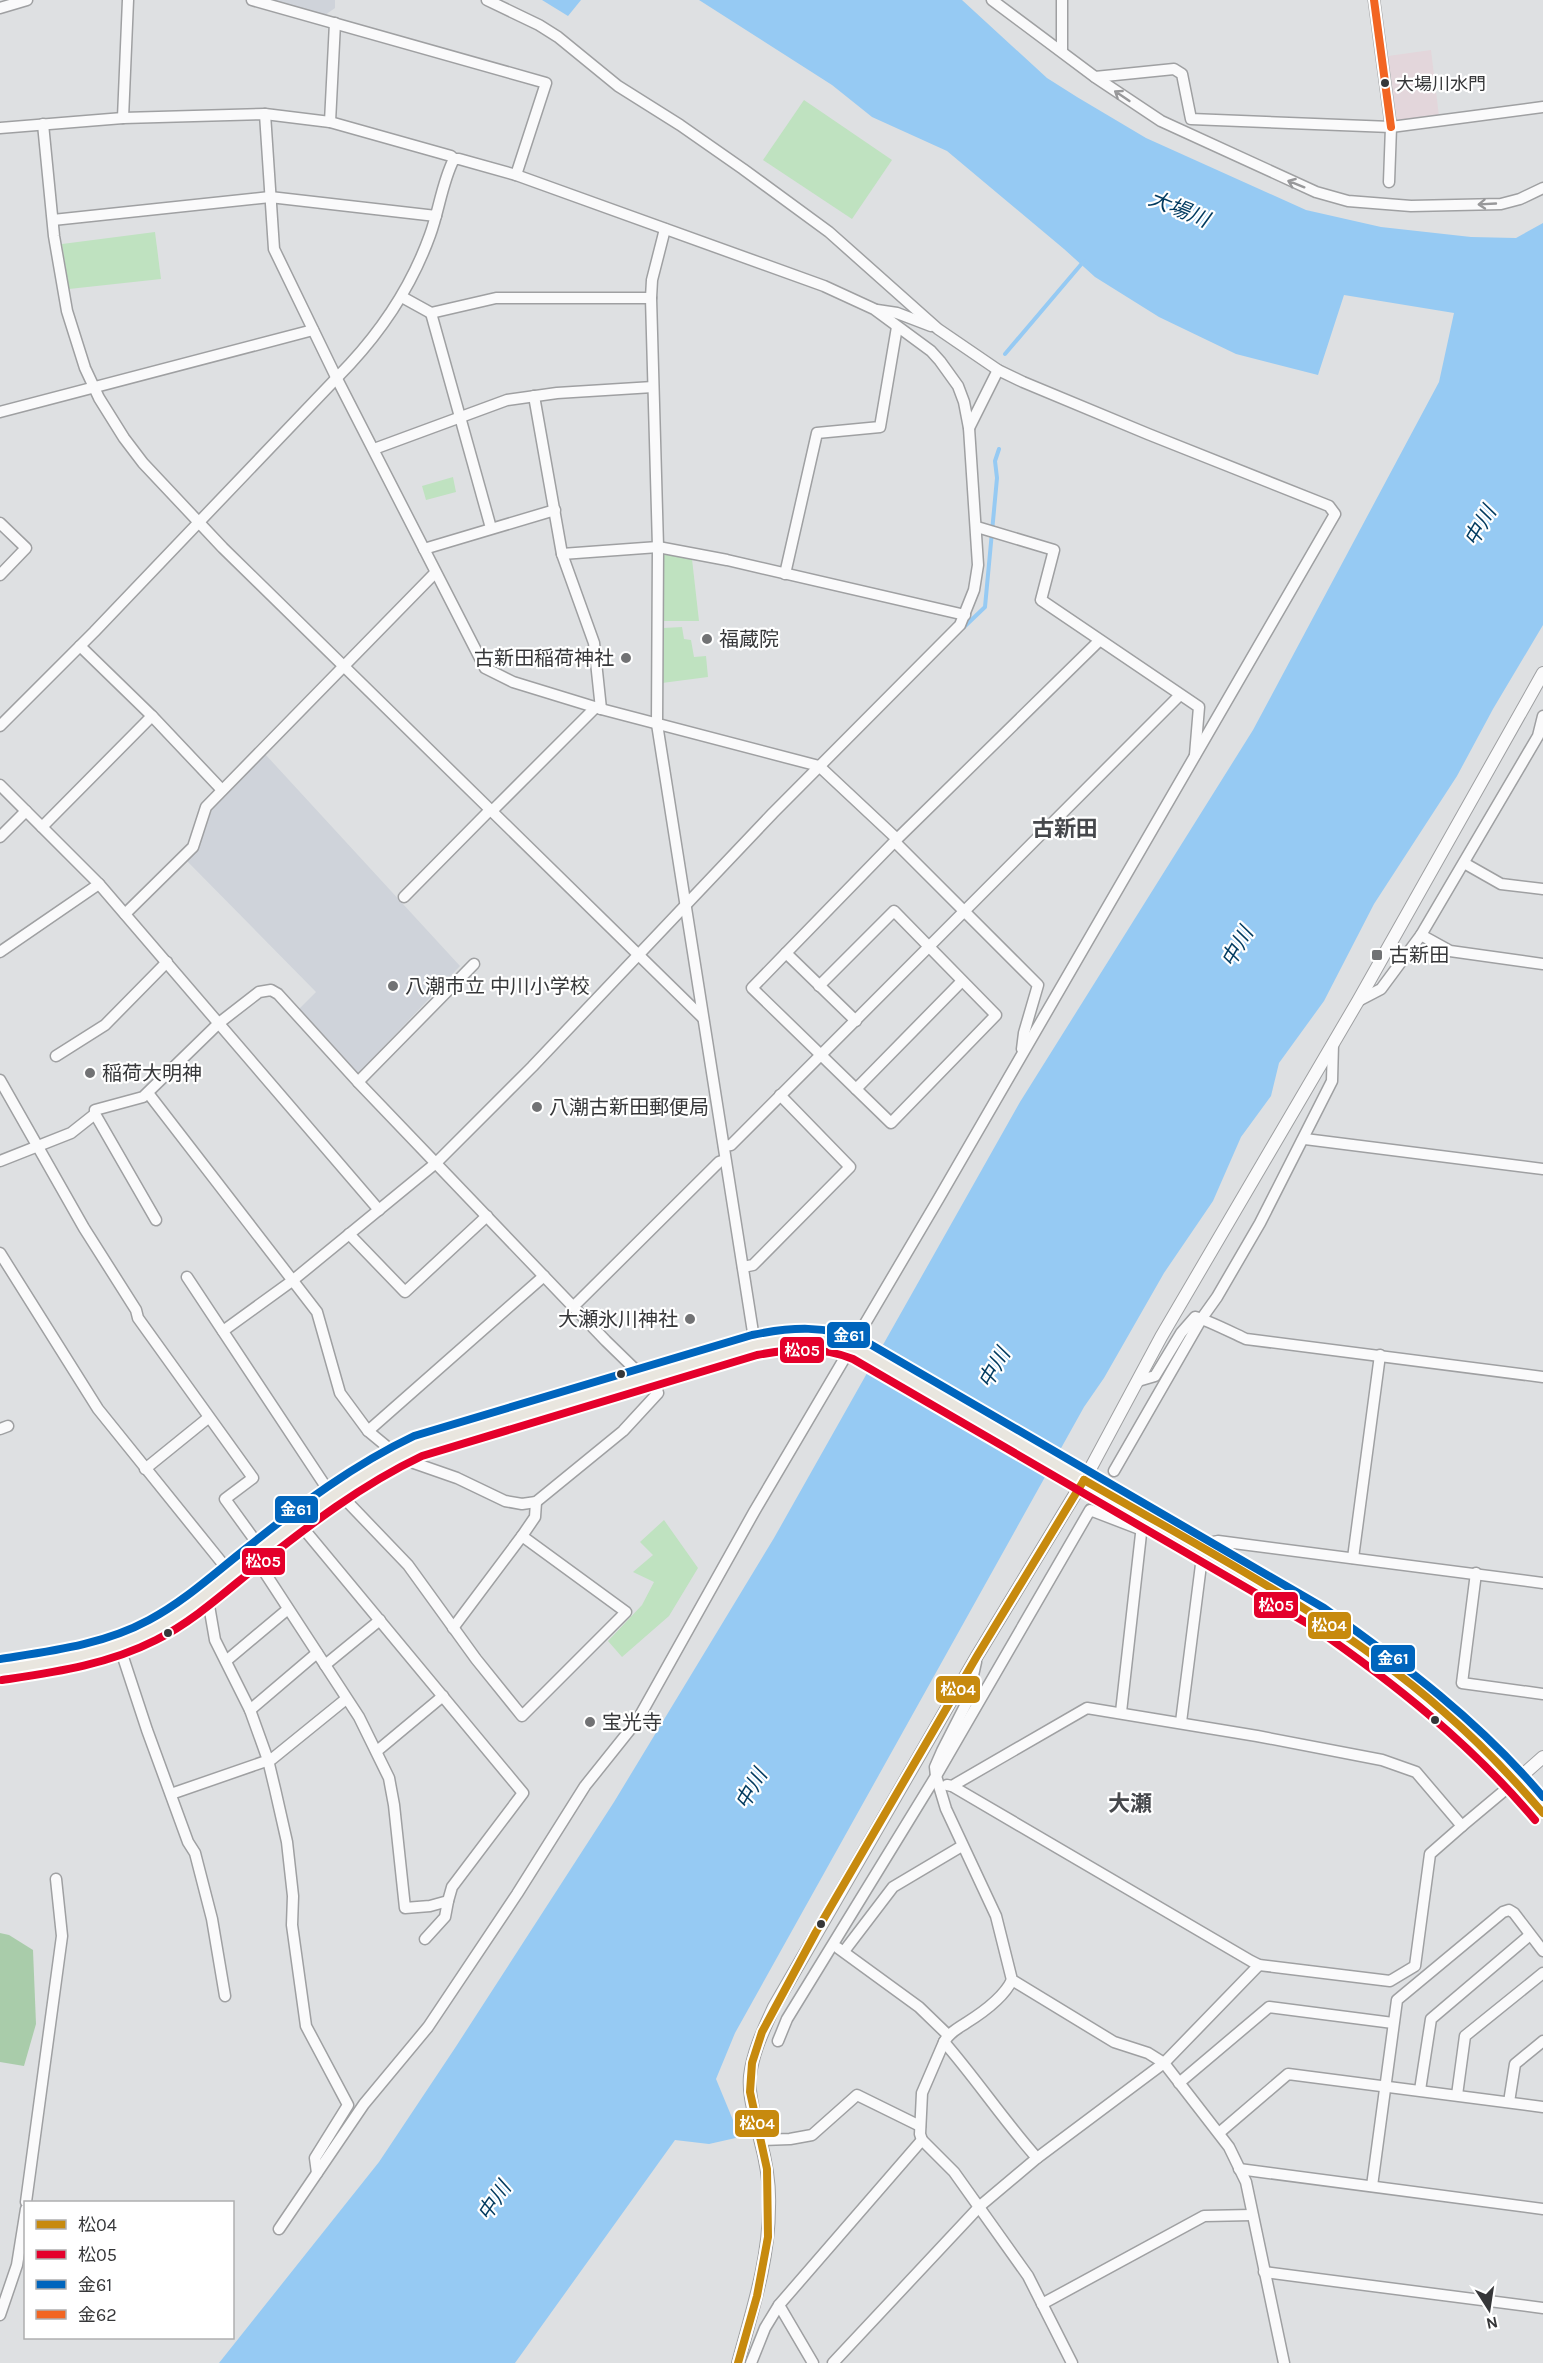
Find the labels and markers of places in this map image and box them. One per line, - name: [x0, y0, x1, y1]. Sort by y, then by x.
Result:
- place label: 大場川水門: [1396, 73, 1486, 95]
- marker: 大場川水門: [1379, 77, 1391, 89]
- place label: 福蔵院: [719, 628, 779, 651]
- marker: 福蔵院: [700, 632, 714, 646]
- place label: 古新田稲荷神社: [474, 647, 614, 670]
- marker: 古新田稲荷神社: [619, 651, 633, 665]
- place label: 古新田: [1389, 944, 1449, 967]
- marker: 古新田: [1370, 948, 1384, 962]
- place label: 八潮市立 中川小学校: [405, 975, 590, 998]
- marker: 八潮市立 中川小学校: [386, 979, 400, 993]
- place label: 稲荷大明神: [102, 1062, 202, 1085]
- marker: 稲荷大明神: [83, 1066, 97, 1080]
- place label: 八潮古新田郵便局: [549, 1096, 709, 1119]
- marker: 八潮古新田郵便局: [530, 1100, 544, 1114]
- place label: 大瀬氷川神社: [558, 1308, 678, 1331]
- marker: 大瀬氷川神社: [683, 1312, 697, 1326]
- unlabelled marker: [615, 1368, 627, 1380]
- unlabelled marker: [162, 1627, 174, 1639]
- place label: 宝光寺: [602, 1711, 662, 1734]
- unlabelled marker: [1429, 1714, 1441, 1726]
- marker: 宝光寺: [583, 1715, 597, 1729]
- unlabelled marker: [815, 1918, 827, 1930]

